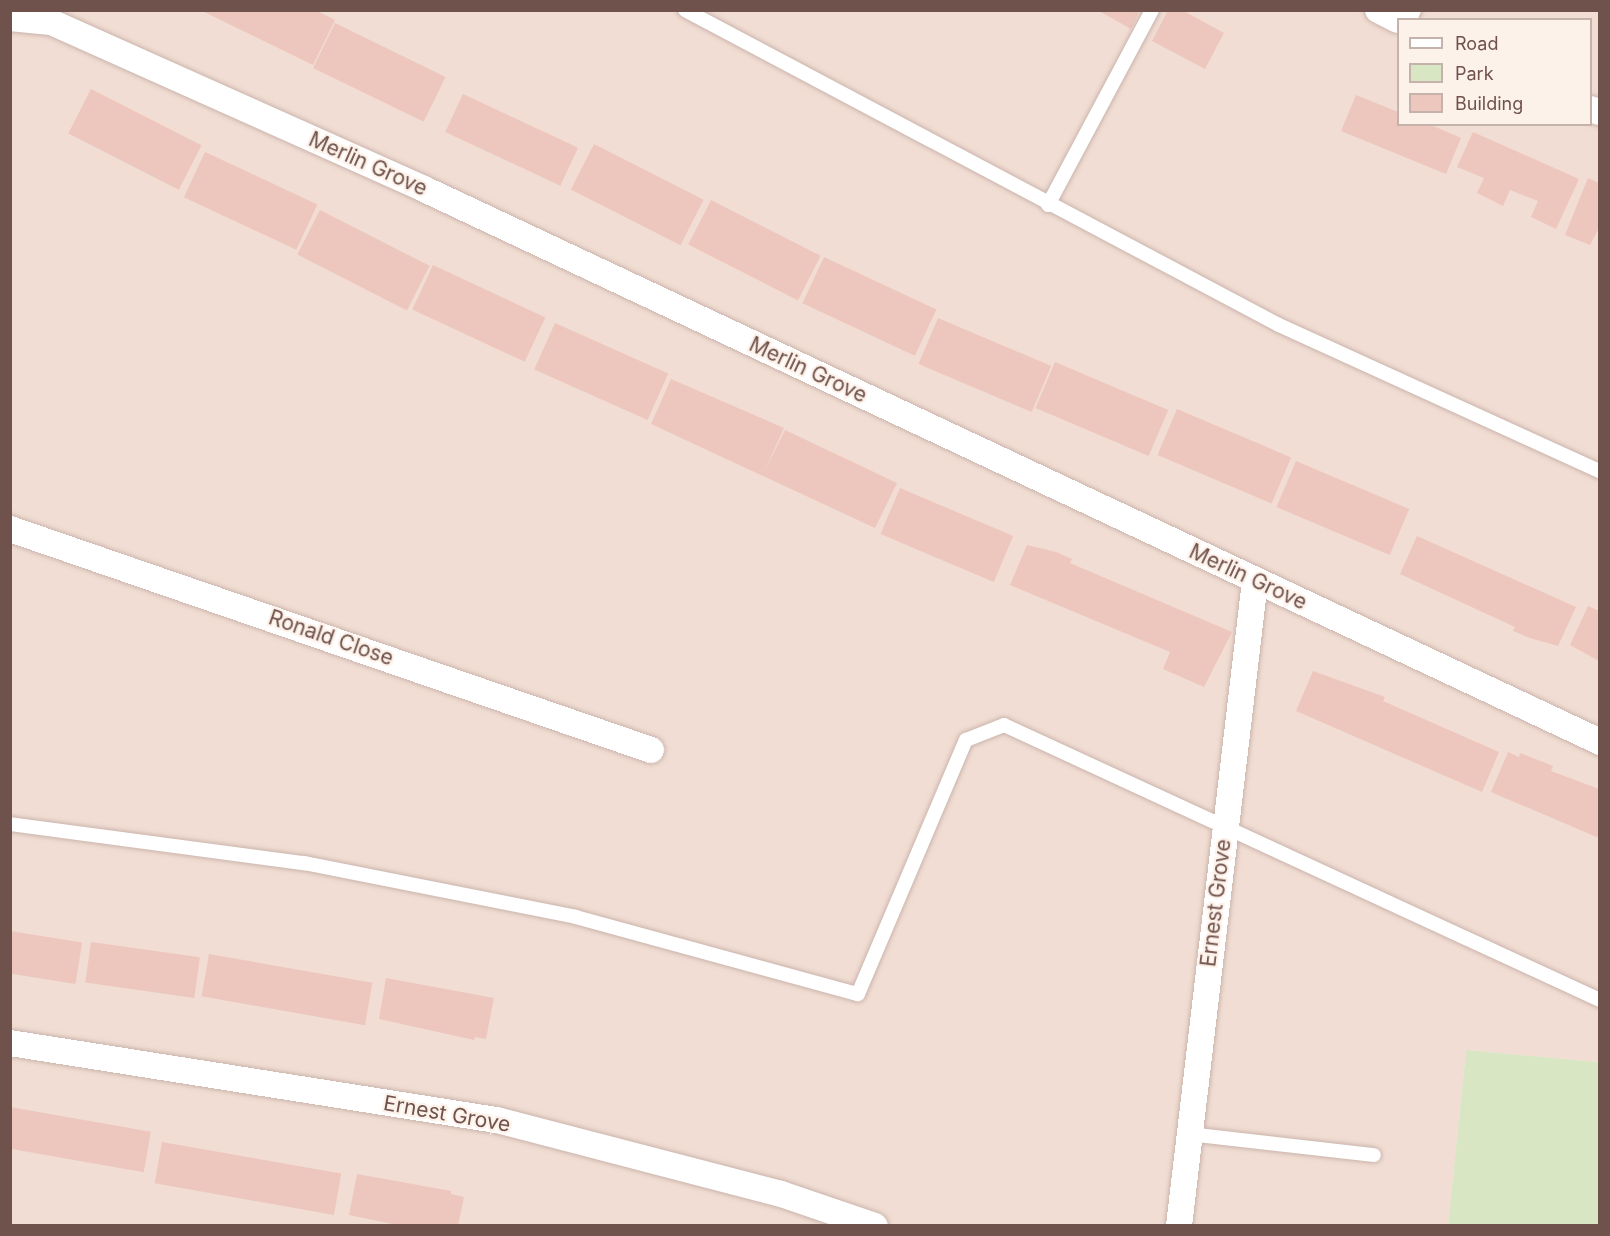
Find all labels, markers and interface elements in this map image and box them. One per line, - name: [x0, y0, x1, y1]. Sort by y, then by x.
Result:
- legend: [1397, 18, 1592, 126]
- text: Road: [1455, 33, 1498, 54]
- text: Park: [1455, 63, 1494, 84]
- text: Building: [1455, 93, 1523, 114]
- street label: Merlin Grove: [305, 127, 431, 201]
- street label: Merlin Grove: [745, 332, 871, 408]
- street label: Merlin Grove: [1185, 539, 1311, 615]
- street label: Ronald Close: [265, 605, 397, 671]
- street label: Ernest Grove: [1196, 838, 1236, 968]
- street label: Ernest Grove: [382, 1090, 512, 1138]

